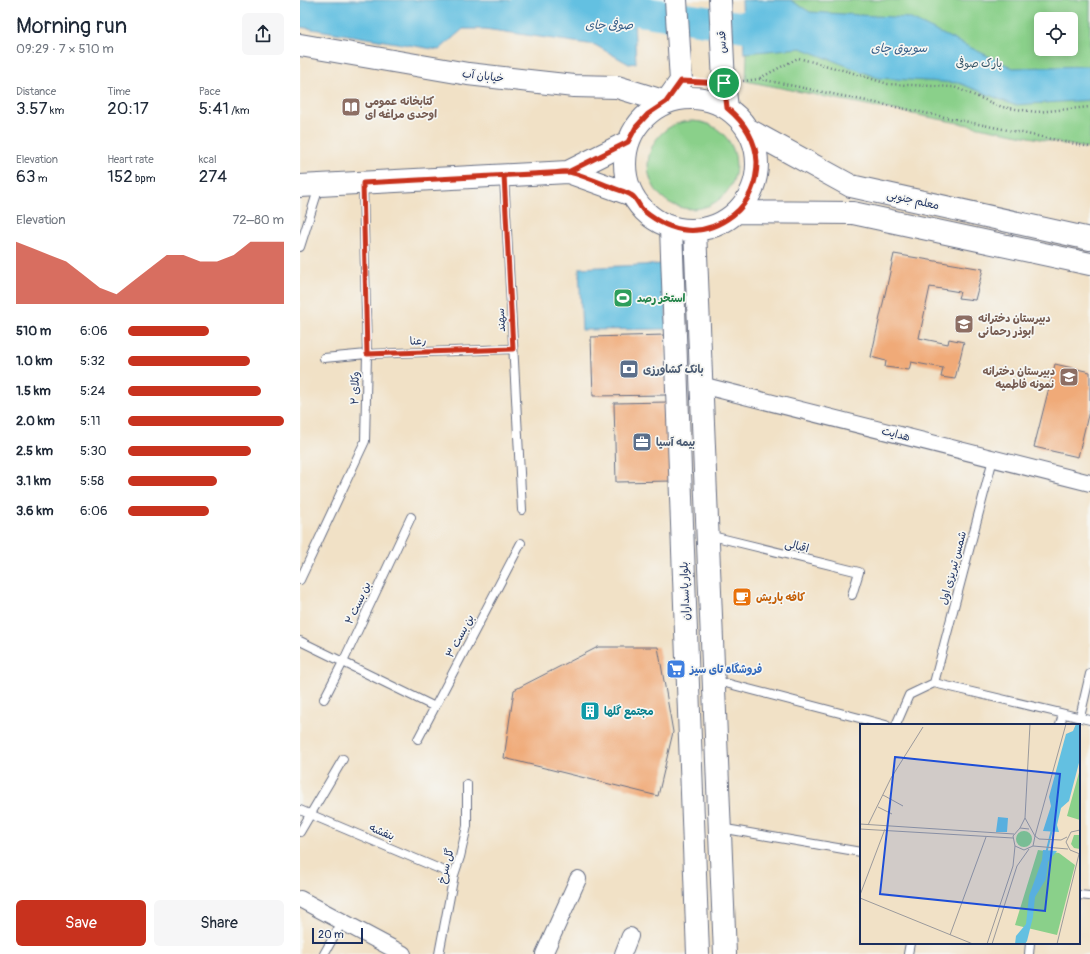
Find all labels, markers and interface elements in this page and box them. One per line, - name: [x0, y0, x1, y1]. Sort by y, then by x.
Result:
- text: Morning run: [16, 12, 127, 40]
- map controls: [1034, 12, 1078, 56]
- button: locate: [1034, 12, 1078, 56]
- button: share: [242, 13, 284, 55]
- water label: صوفی چای: [585, 17, 634, 33]
- street label: قدس: [715, 31, 729, 53]
- text: 09:29 · 7 × 510 m: [16, 41, 114, 57]
- water label: سویوق چای: [871, 41, 928, 56]
- park label: پارک صوفی: [956, 55, 1002, 71]
- pin: [707, 66, 741, 100]
- street label: خیابان آب: [461, 67, 505, 86]
- icon: arrive: [713, 72, 735, 94]
- text: Distance: [16, 85, 56, 98]
- text: Time: [107, 85, 130, 98]
- text: Pace: [199, 85, 220, 98]
- place label: کتابخانه عمومی اوحدی مراغه ای: [365, 95, 437, 121]
- library icon: کتابخانه عمومی اوحدی مراغه ای: [340, 96, 362, 118]
- text: 3.57: [16, 98, 47, 119]
- text: 20:17: [107, 98, 149, 119]
- text: 5:41: [199, 98, 229, 119]
- text: km: [47, 104, 64, 117]
- text: /km: [229, 104, 250, 117]
- text: Elevation: [16, 153, 58, 166]
- text: Heart rate: [107, 153, 154, 166]
- text: kcal: [199, 153, 217, 166]
- text: 63: [16, 166, 35, 187]
- text: 152: [107, 166, 133, 187]
- text: 274: [199, 166, 227, 187]
- text: m: [35, 172, 48, 185]
- text: bpm: [133, 172, 155, 185]
- street label: معلم جنوبی: [885, 188, 940, 214]
- text: Elevation: [16, 212, 66, 228]
- text: 72–80 m: [232, 212, 284, 228]
- sports icon: استخر رصد: [612, 287, 634, 309]
- place label: استخر رصد: [637, 292, 686, 305]
- street label: سهند: [494, 308, 508, 332]
- place label: دبیرستان دخترانه ابوذر رحمانی: [978, 312, 1051, 339]
- school or university icon: دبیرستان دخترانه ابوذر رحمانی: [953, 313, 975, 335]
- text: 510 m: [16, 323, 51, 339]
- text: 6:06: [80, 323, 107, 339]
- street label: رعنا: [409, 334, 427, 348]
- text: 1.0 km: [16, 353, 53, 369]
- text: 5:32: [80, 353, 105, 369]
- bank icon: بانک کشاورزی: [618, 358, 640, 380]
- place label: بانک کشاورزی: [643, 363, 704, 376]
- place label: دبیرستان دخترانه نمونه فاطمیه: [982, 365, 1055, 392]
- school or university icon: دبیرستان دخترانه نمونه فاطمیه: [1058, 366, 1080, 388]
- street label: وکلای ۲: [348, 371, 362, 405]
- text: 1.5 km: [16, 383, 51, 399]
- text: 5:24: [80, 383, 105, 399]
- text: 2.0 km: [16, 413, 55, 429]
- text: 5:11: [80, 413, 101, 429]
- street label: هدایت: [880, 424, 912, 444]
- office icon: بیمه آسیا: [631, 431, 653, 453]
- place label: بیمه آسیا: [656, 436, 695, 449]
- text: 2.5 km: [16, 443, 53, 459]
- text: 5:30: [80, 443, 107, 459]
- text: 3.1 km: [16, 473, 51, 489]
- text: 5:58: [80, 473, 104, 489]
- text: 3.6 km: [16, 503, 53, 519]
- text: 6:06: [80, 503, 107, 519]
- street label: شمس تبریزی اول: [937, 530, 970, 607]
- street label: اقبالی: [783, 537, 810, 556]
- street label: بلوار پاسداران: [677, 561, 694, 620]
- street label: بن بست ۲: [343, 580, 374, 627]
- cafe icon: کافه باریش: [731, 586, 753, 608]
- place label: کافه باریش: [756, 591, 805, 604]
- street label: بن بست ۳: [443, 612, 478, 660]
- supermarket icon: فروشگاه تای سیز: [665, 658, 687, 680]
- place label: فروشگاه تای سیز: [689, 662, 762, 676]
- building icon: مجتمع گلها: [579, 700, 601, 722]
- place label: مجتمع گلها: [604, 704, 654, 719]
- inset map: [860, 724, 1080, 944]
- street label: بنفشه: [367, 821, 397, 844]
- street label: گل سرخ: [435, 847, 458, 885]
- button: Save: [16, 900, 146, 946]
- button: Share: [154, 900, 284, 946]
- scale bar: [312, 926, 363, 945]
- text: 20 m: [318, 928, 344, 941]

